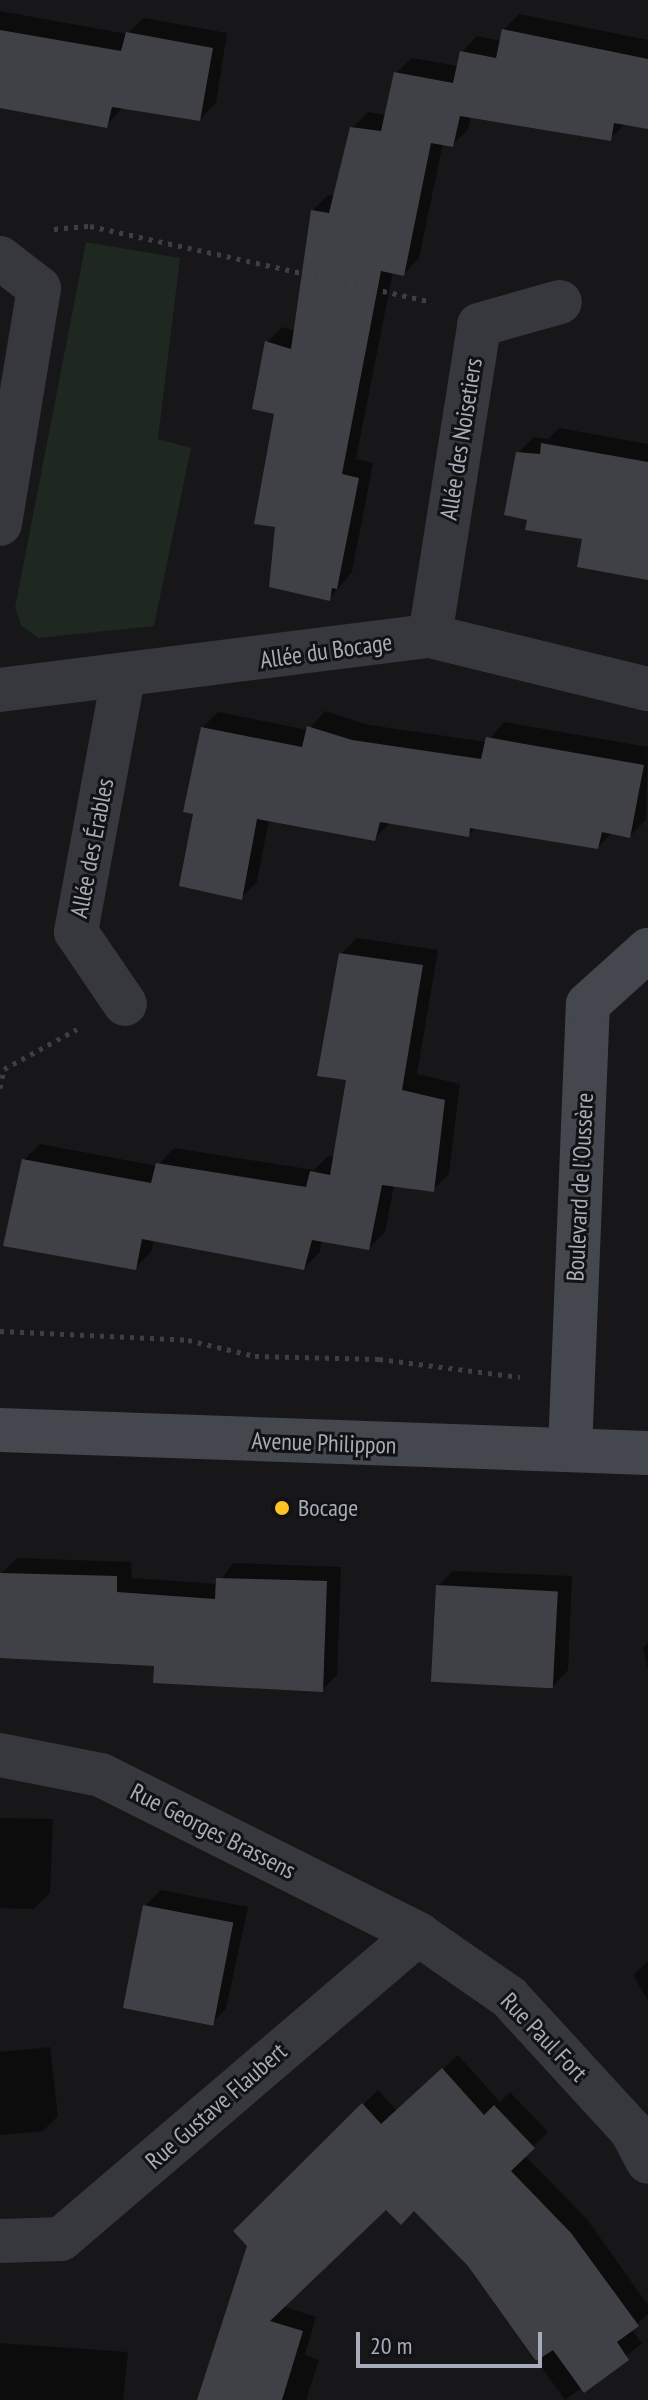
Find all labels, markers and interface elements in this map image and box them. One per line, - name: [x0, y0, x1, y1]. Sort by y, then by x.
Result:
- street label: Allée des Noisetiers: [434, 356, 488, 522]
- street label: Allée du Bocage: [258, 627, 394, 675]
- street label: Allée des Érables: [64, 776, 120, 920]
- street label: Boulevard de l'Oussère: [561, 1092, 599, 1282]
- street label: Avenue Philippon: [251, 1426, 397, 1460]
- place label: Bocage: [298, 1494, 358, 1522]
- marker: Bocage: [273, 1499, 291, 1517]
- street label: Rue Georges Brassens: [126, 1777, 300, 1885]
- street label: Rue Paul Fort: [495, 1987, 593, 2087]
- street label: Rue Gustave Flaubert: [140, 2037, 292, 2175]
- scale bar: [360, 2316, 546, 2366]
- text: 20 m: [370, 2330, 412, 2361]

